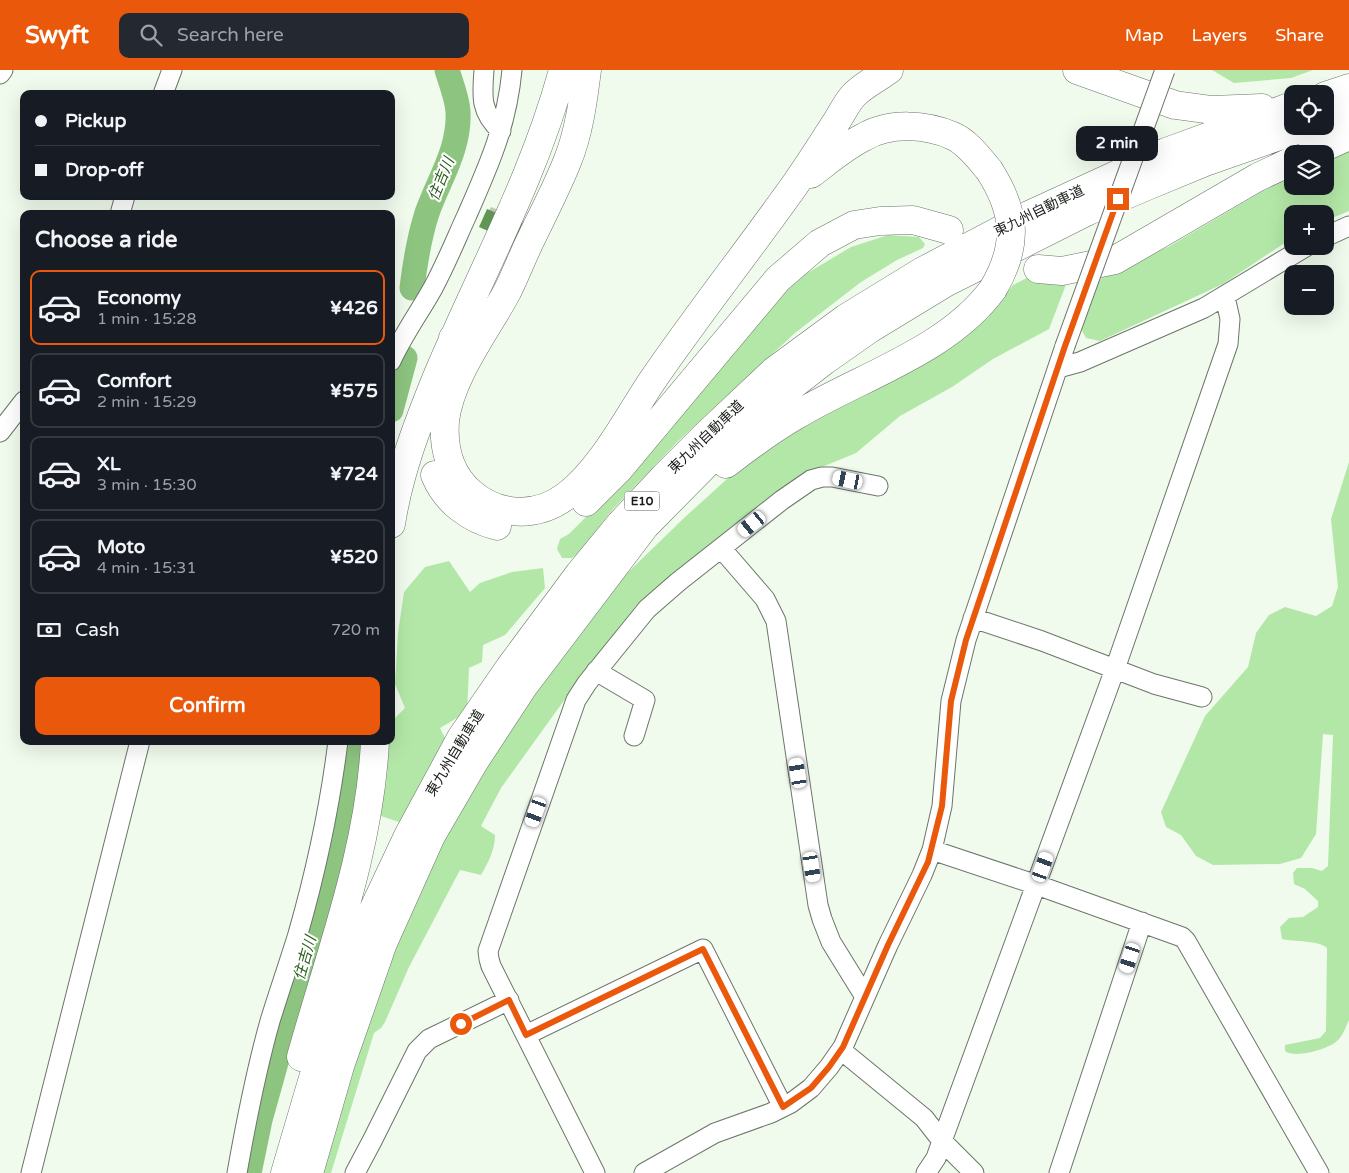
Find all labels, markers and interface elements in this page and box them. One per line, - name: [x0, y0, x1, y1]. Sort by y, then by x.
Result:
- search box: [119, 13, 469, 58]
- text: Swyft: [25, 21, 89, 50]
- icon: search: [137, 21, 165, 49]
- text: Search here: [177, 24, 284, 46]
- text: Map: [1125, 24, 1164, 46]
- text: Layers: [1192, 24, 1247, 46]
- text: Share: [1275, 24, 1324, 46]
- map controls: [1284, 85, 1334, 315]
- button: locate: [1284, 85, 1334, 135]
- text: Pickup: [65, 110, 126, 132]
- callout: 2 min: [1077, 126, 1159, 162]
- text: 2 min: [1096, 133, 1138, 153]
- button: layers: [1284, 145, 1334, 195]
- water label: 住吉川: [424, 153, 459, 203]
- text: Drop-off: [65, 159, 144, 181]
- street label: 東九州自動車道: [991, 182, 1087, 240]
- route end: [1107, 188, 1129, 210]
- button: +: [1284, 205, 1334, 255]
- text: Choose a ride: [35, 227, 178, 253]
- button: −: [1284, 265, 1334, 315]
- icon: car: [37, 285, 82, 330]
- text: Economy: [97, 287, 181, 309]
- text: ¥426: [330, 297, 378, 319]
- text: 1 min · 15:28: [97, 309, 196, 329]
- icon: car: [37, 368, 82, 413]
- text: Comfort: [97, 370, 171, 392]
- text: ¥575: [330, 380, 378, 402]
- text: 2 min · 15:29: [97, 392, 196, 412]
- street label: 東九州自動車道: [665, 397, 747, 477]
- icon: car: [37, 451, 82, 496]
- text: XL: [97, 453, 121, 475]
- text: ¥724: [330, 463, 378, 485]
- car: [831, 470, 864, 490]
- text: 3 min · 15:30: [97, 475, 196, 495]
- road number: E10: [624, 492, 660, 511]
- car: [735, 509, 768, 539]
- icon: car: [37, 534, 82, 579]
- text: Moto: [97, 536, 145, 558]
- text: ¥520: [330, 546, 378, 568]
- text: 4 min · 15:31: [97, 558, 196, 578]
- icon: cash: [35, 616, 63, 644]
- text: Cash: [75, 619, 120, 641]
- text: 720 m: [331, 620, 380, 640]
- button: Confirm: [35, 677, 380, 735]
- street label: 東九州自動車道: [422, 707, 488, 799]
- car: [788, 757, 807, 789]
- car: [523, 795, 548, 829]
- car: [1030, 850, 1055, 884]
- car: [802, 851, 821, 883]
- water label: 住吉川: [290, 932, 320, 982]
- car: [1118, 941, 1141, 975]
- route start: [450, 1013, 472, 1035]

